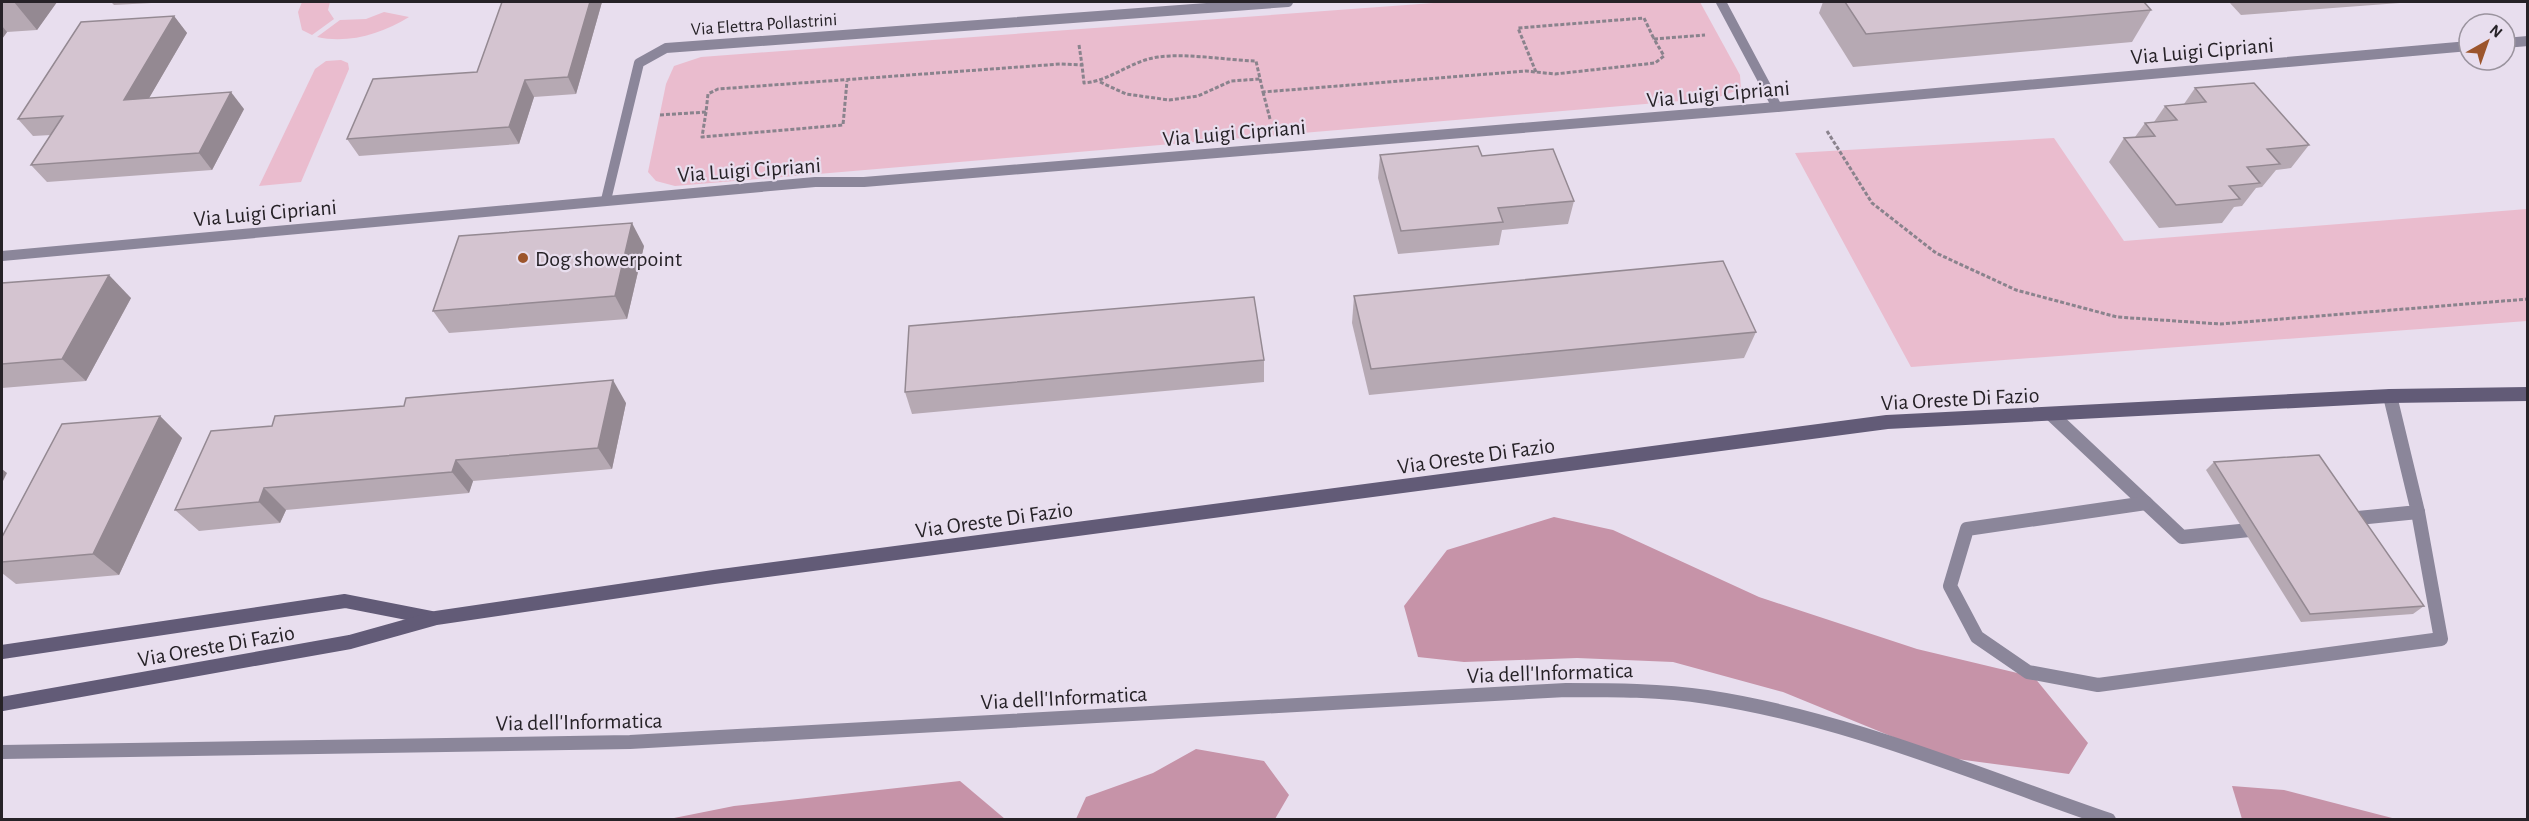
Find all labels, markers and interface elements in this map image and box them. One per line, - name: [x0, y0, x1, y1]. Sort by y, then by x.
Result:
- street label: Via Elettra Pollastrini: [690, 11, 838, 39]
- north arrow: [2457, 12, 2517, 72]
- text: N: [2487, 22, 2505, 41]
- street label: Via Luigi Cipriani: [2130, 34, 2275, 68]
- street label: Via Luigi Cipriani: [1646, 77, 1791, 111]
- street label: Via Luigi Cipriani: [1162, 116, 1307, 150]
- street label: Via Luigi Cipriani: [677, 154, 821, 186]
- street label: Via Luigi Cipriani: [193, 196, 338, 230]
- place label: Dog showerpoint: [535, 248, 682, 270]
- marker: Dog showerpoint: [516, 251, 530, 265]
- street label: Via Oreste Di Fazio: [1880, 384, 2040, 414]
- street label: Via Oreste Di Fazio: [1396, 434, 1556, 478]
- street label: Via Oreste Di Fazio: [914, 498, 1074, 542]
- street label: Via Oreste Di Fazio: [136, 621, 296, 671]
- street label: Via dell'Informatica: [1466, 659, 1634, 687]
- street label: Via dell'Informatica: [980, 683, 1148, 713]
- street label: Via dell'Informatica: [495, 710, 663, 734]

